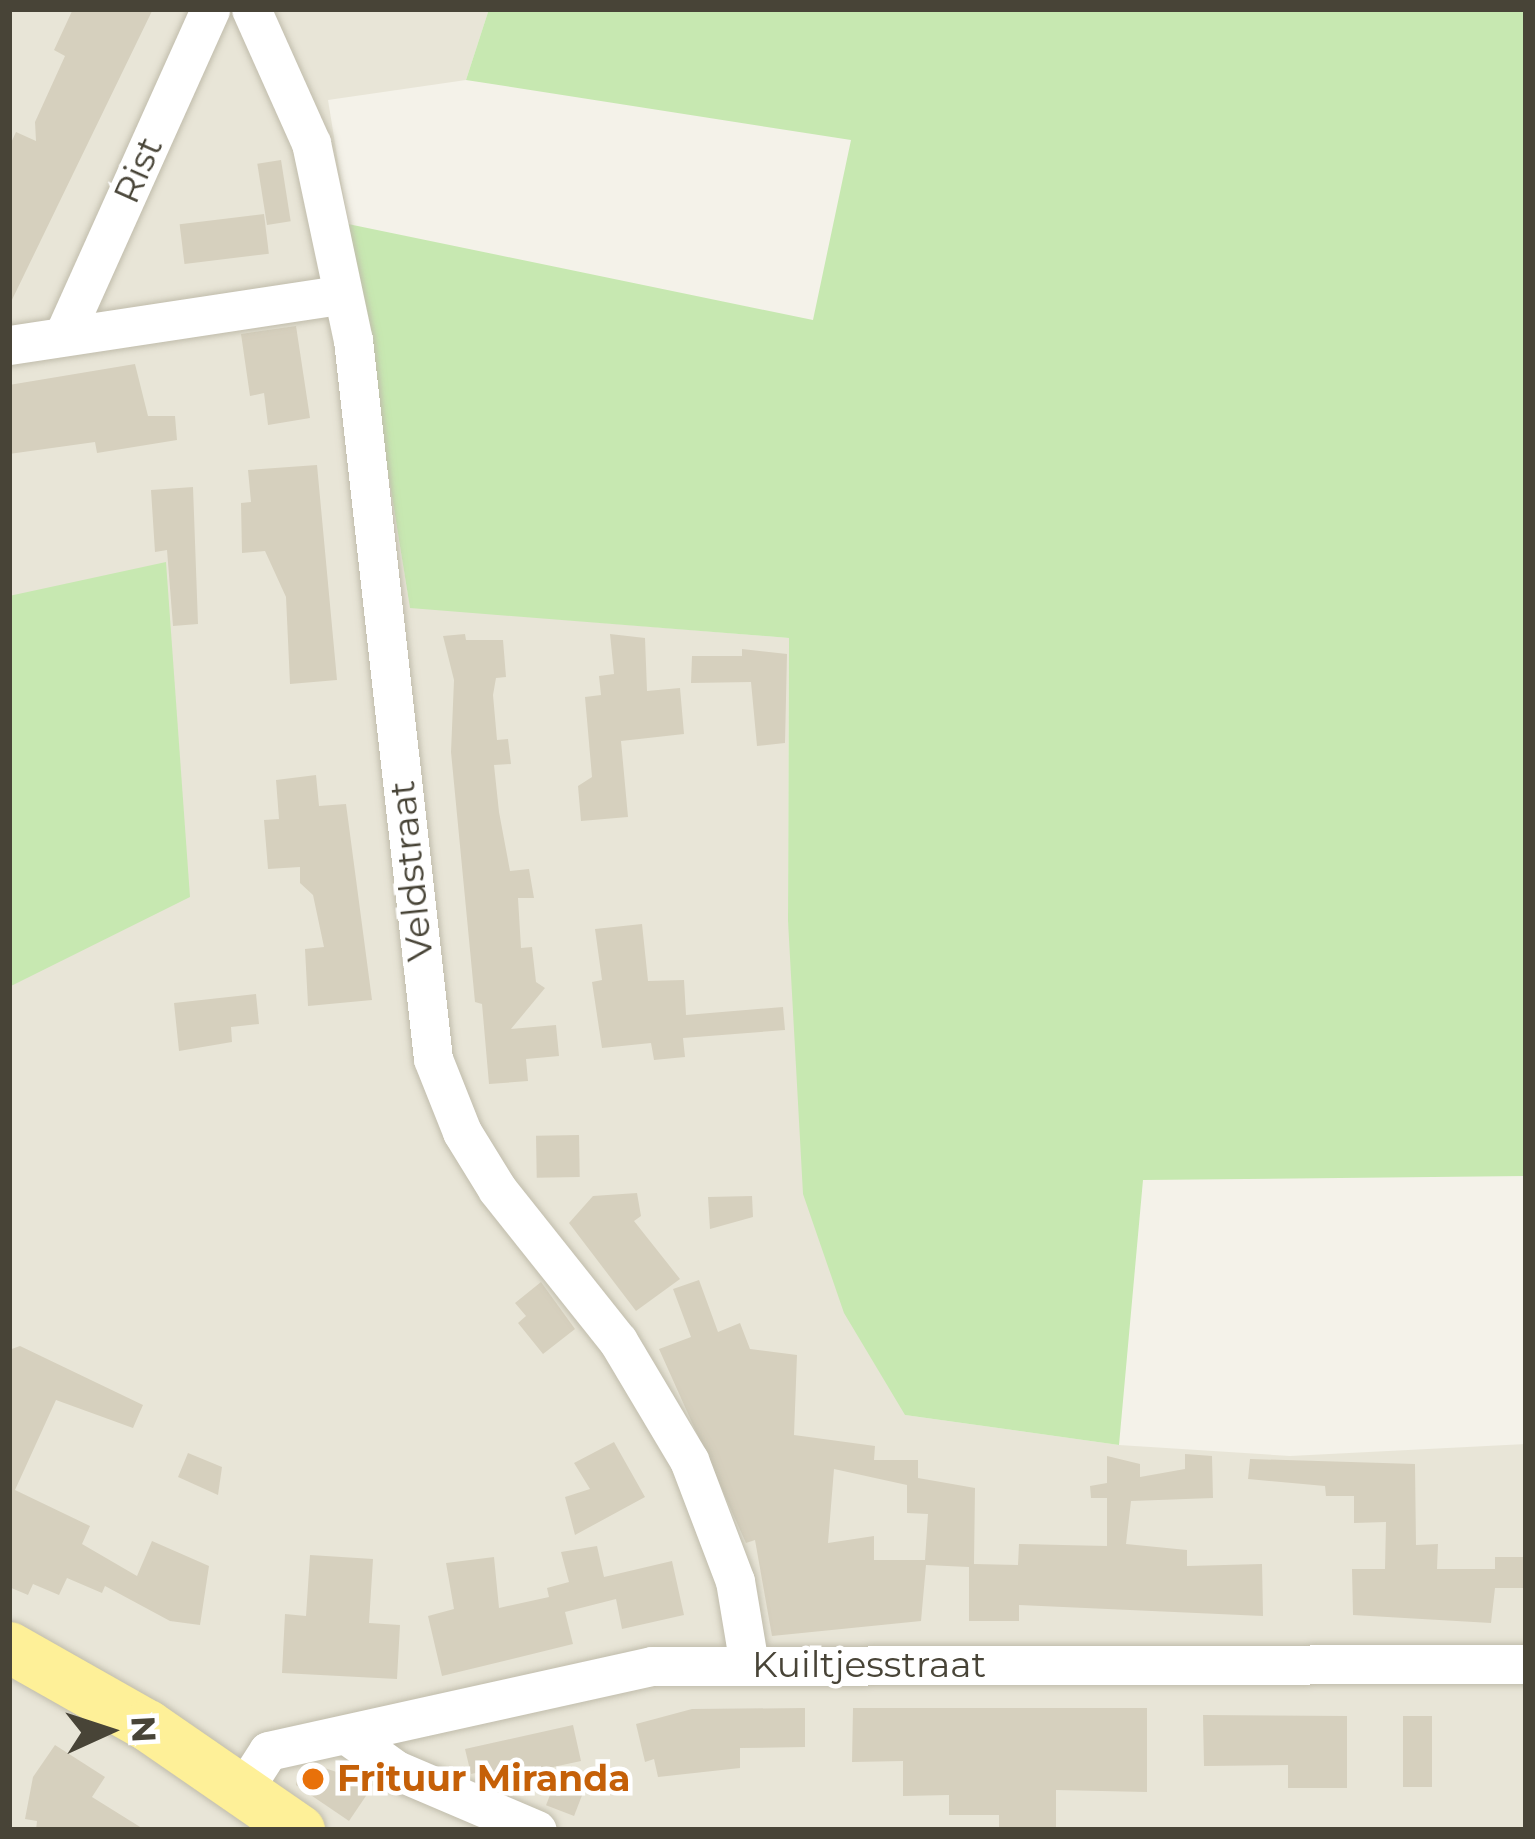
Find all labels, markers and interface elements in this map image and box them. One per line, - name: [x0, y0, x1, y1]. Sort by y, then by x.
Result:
- street label: Rist: [104, 130, 172, 210]
- street label: Veldstraat: [380, 779, 442, 963]
- street label: Kuiltjesstraat: [752, 1643, 986, 1687]
- north arrow: [48, 1671, 168, 1791]
- text: N: [123, 1715, 165, 1743]
- place label: Frituur Miranda: [337, 1757, 630, 1801]
- marker: Frituur Miranda: [300, 1766, 326, 1792]

